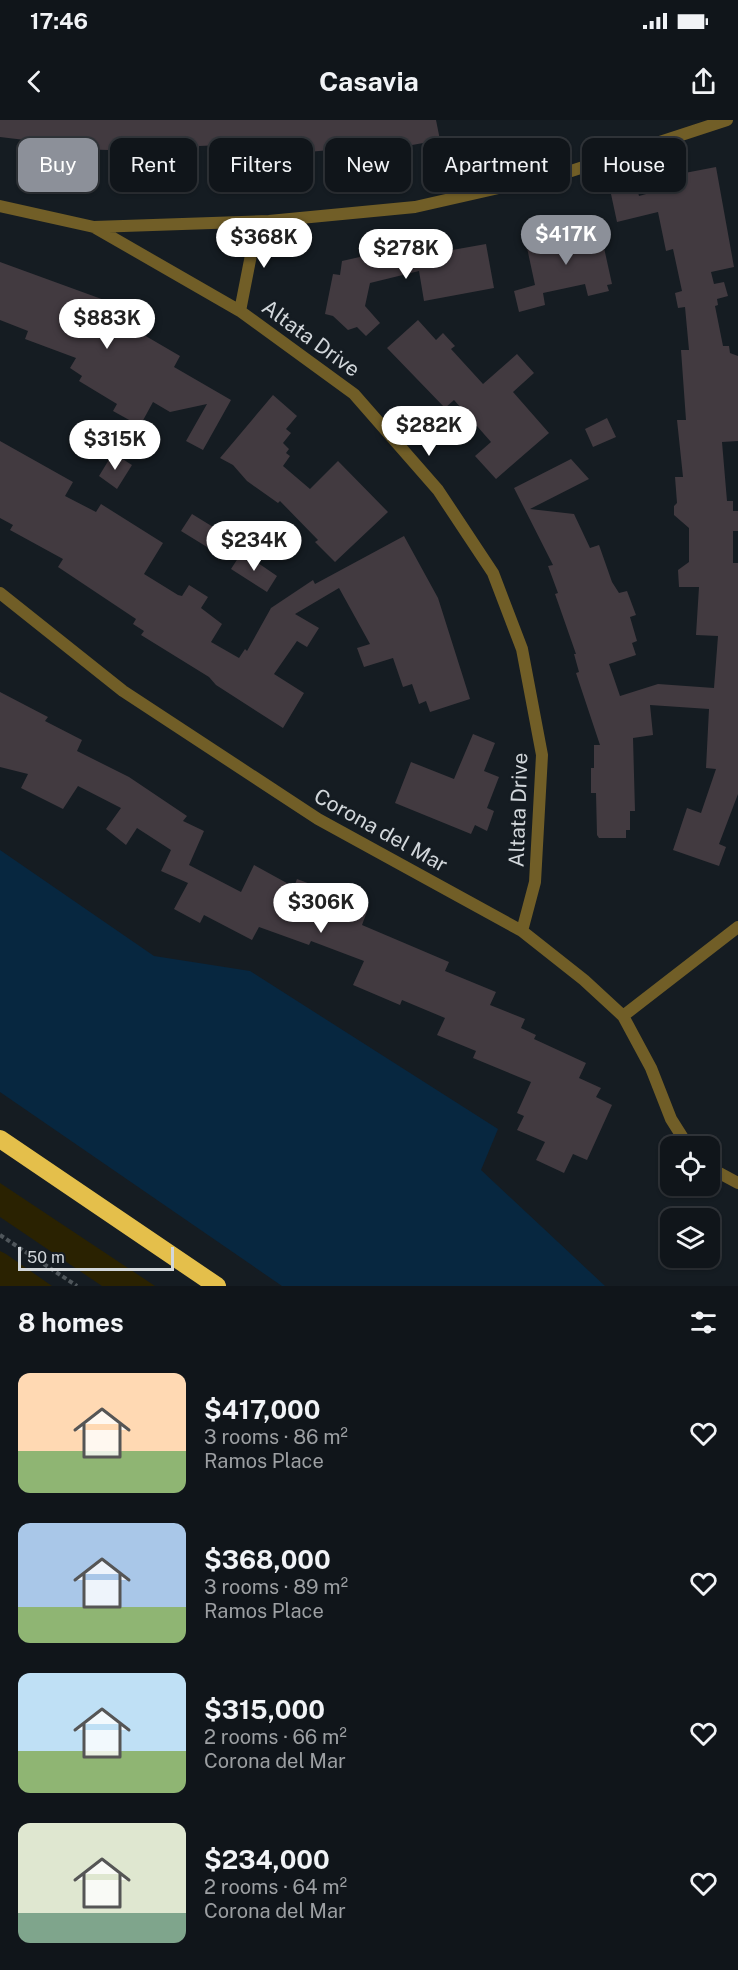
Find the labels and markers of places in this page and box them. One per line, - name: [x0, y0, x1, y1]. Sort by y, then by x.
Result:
- pin: $417K: [524, 215, 608, 266]
- pin: $368K: [222, 218, 306, 269]
- pin: $278K: [364, 229, 448, 280]
- pin: $883K: [65, 299, 149, 350]
- pin: $282K: [387, 406, 471, 457]
- pin: $315K: [73, 420, 157, 471]
- pin: $234K: [212, 521, 296, 572]
- pin: $306K: [279, 883, 363, 934]

